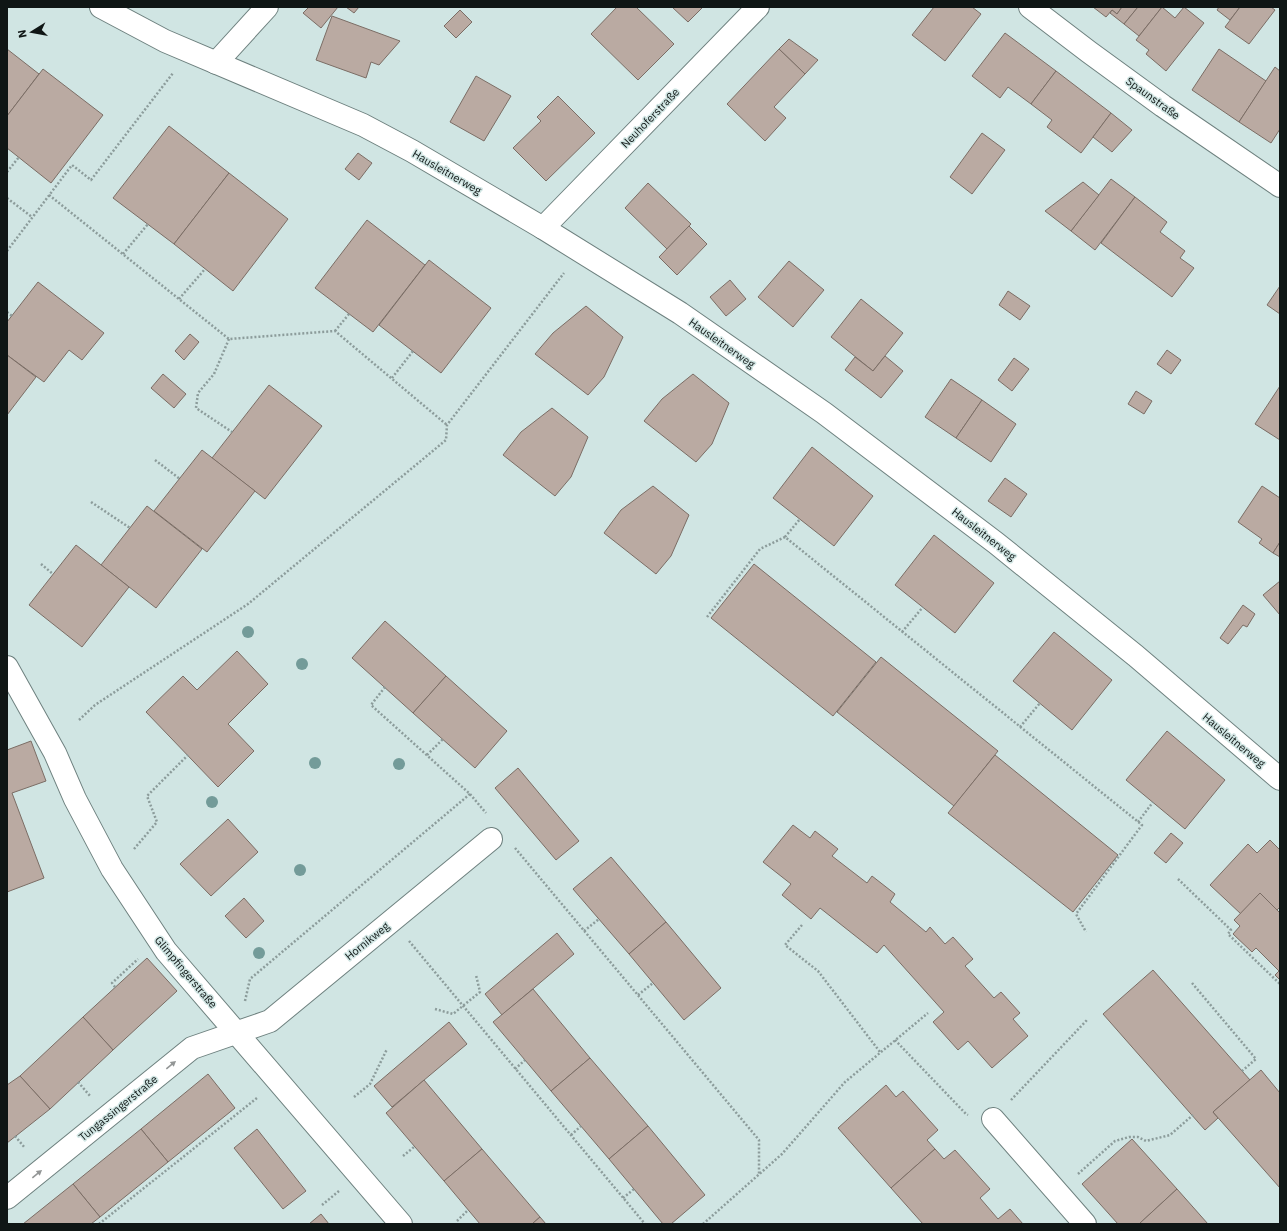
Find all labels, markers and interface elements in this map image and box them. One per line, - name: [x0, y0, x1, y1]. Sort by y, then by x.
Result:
- north arrow: [12, 12, 52, 52]
- text: N: [15, 29, 30, 39]
- street label: Spaunstraße: [1123, 74, 1183, 122]
- street label: Neuhoferstraße: [618, 85, 682, 151]
- street label: Hausleitnerweg: [410, 147, 484, 198]
- street label: Hausleitnerweg: [686, 315, 758, 371]
- street label: Hausleitnerweg: [949, 505, 1019, 563]
- street label: Hausleitnerweg: [1200, 710, 1268, 770]
- street label: Hornikweg: [342, 919, 392, 963]
- street label: Glimpfingerstraße: [152, 933, 220, 1011]
- one-way arrow: [165, 1061, 176, 1069]
- street label: Tungassingerstraße: [76, 1072, 160, 1144]
- one-way arrow: [32, 1169, 43, 1178]

